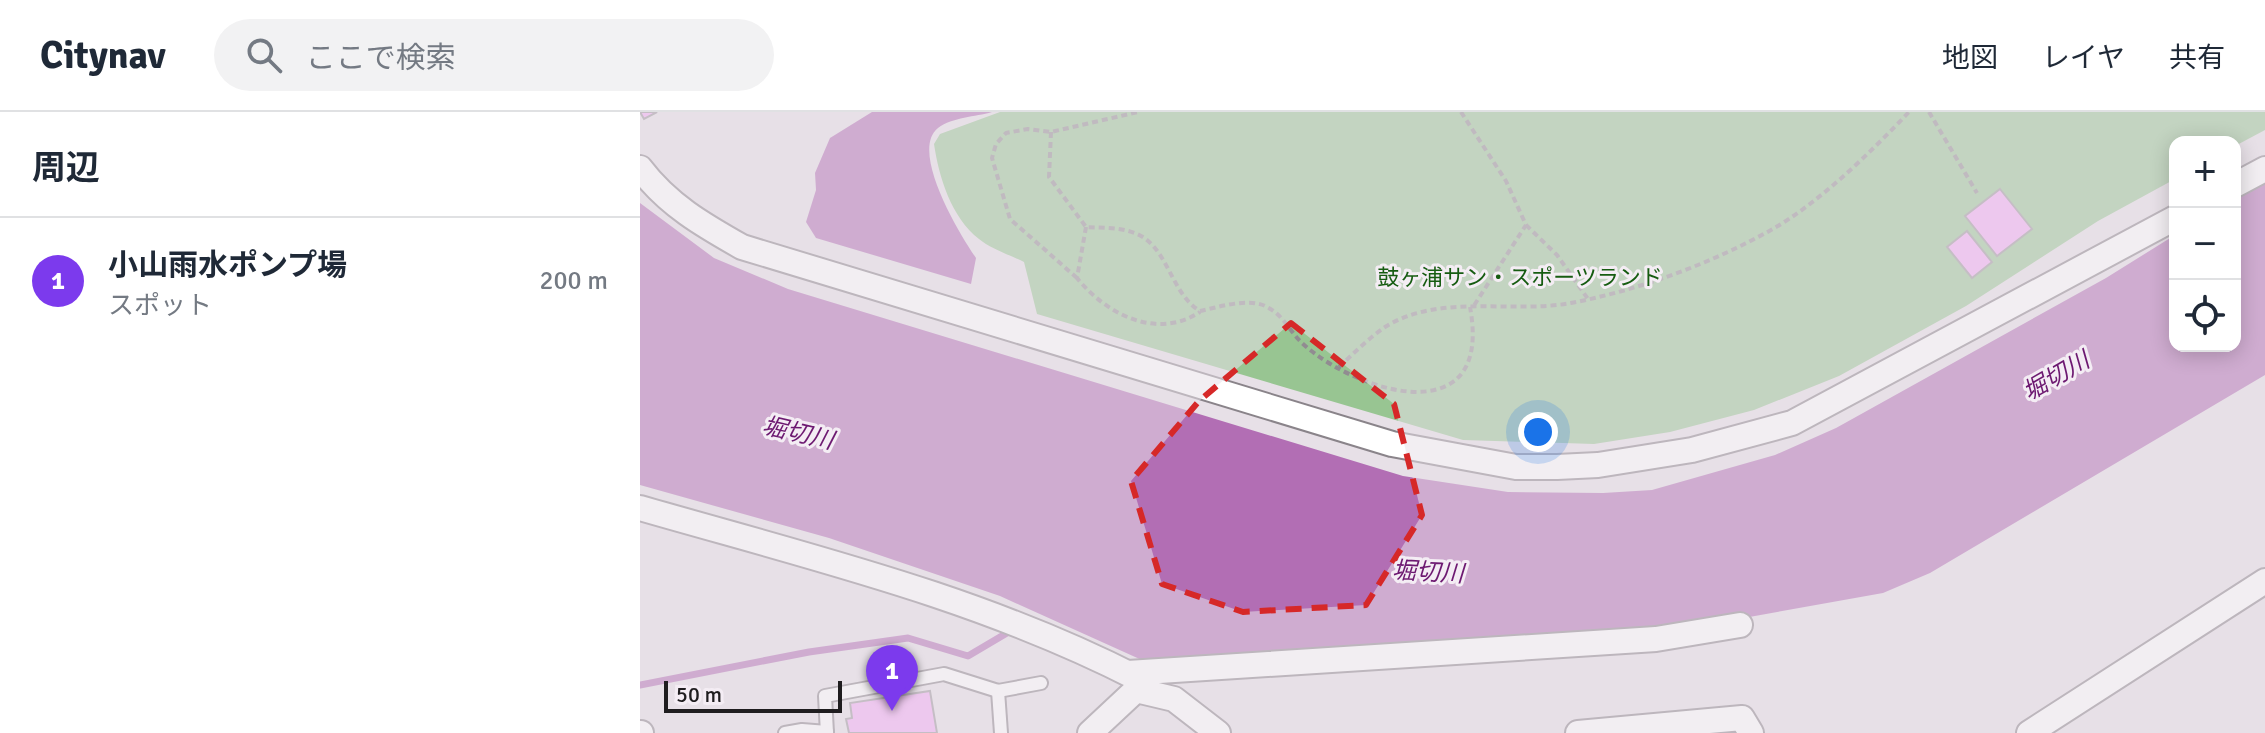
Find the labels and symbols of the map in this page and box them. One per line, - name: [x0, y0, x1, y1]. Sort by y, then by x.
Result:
- park label: 鼓ヶ浦サン・スポーツランド: [1377, 264, 1663, 291]
- water label: 堀切川: [2017, 344, 2097, 407]
- water label: 堀切川: [760, 410, 839, 456]
- your location: [1518, 412, 1558, 452]
- water label: 堀切川: [1391, 555, 1468, 589]
- pin: 1: [866, 645, 918, 711]
- scale bar: [664, 677, 842, 713]

